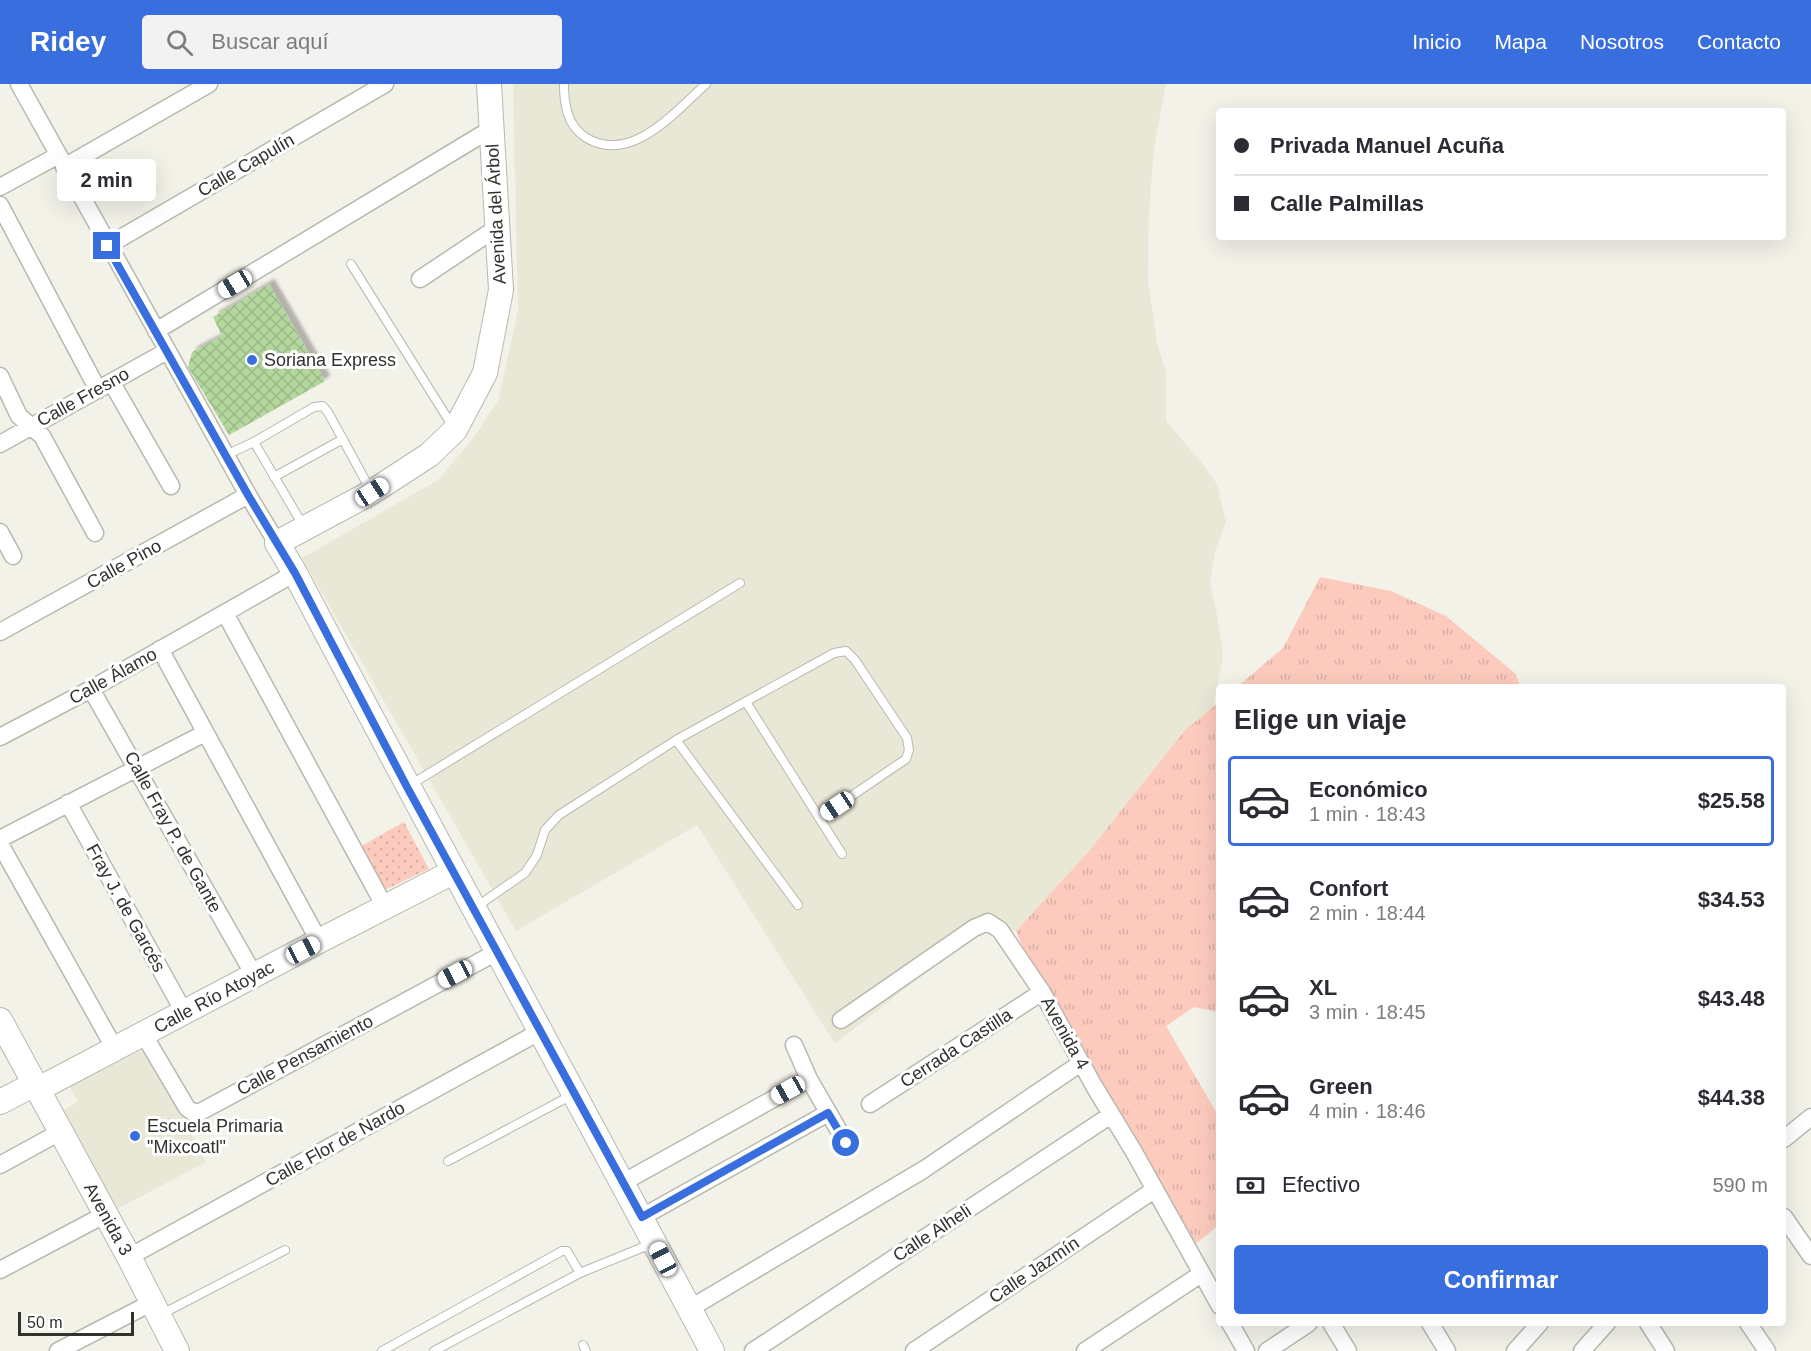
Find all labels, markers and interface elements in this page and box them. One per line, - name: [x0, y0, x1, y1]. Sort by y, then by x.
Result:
- search box: [142, 15, 562, 69]
- text: Ridey: [30, 26, 106, 57]
- icon: search: [163, 26, 196, 59]
- text: Buscar aquí: [211, 29, 329, 54]
- text: Inicio: [1412, 30, 1461, 53]
- text: Mapa: [1494, 30, 1547, 53]
- text: Nosotros: [1580, 30, 1664, 53]
- text: Contacto: [1697, 30, 1781, 53]
- street label: Calle Capulín: [194, 129, 298, 201]
- text: Privada Manuel Acuña: [1270, 133, 1504, 158]
- street label: Avenida del Árbol: [482, 143, 510, 285]
- callout: 2 min: [57, 159, 156, 201]
- text: 2 min: [80, 169, 133, 191]
- text: Calle Palmillas: [1270, 191, 1424, 216]
- route end: [93, 232, 120, 259]
- car: [215, 267, 255, 301]
- place label: Soriana Express: [264, 350, 396, 370]
- marker: Soriana Express: [245, 353, 259, 367]
- street label: Calle Fresno: [34, 364, 132, 430]
- car: [352, 475, 392, 509]
- street label: Calle Pino: [83, 535, 165, 593]
- street label: Calle Álamo: [66, 644, 160, 708]
- text: Elige un viaje: [1234, 705, 1407, 735]
- street label: Calle Fray P. de Gante: [120, 748, 226, 916]
- icon: car: [1237, 774, 1291, 828]
- text: Económico: [1309, 777, 1428, 802]
- car: [817, 788, 857, 824]
- text: $25.58: [1698, 788, 1765, 813]
- text: 1 min · 18:43: [1309, 803, 1426, 825]
- street label: Fray J. de Garcés: [83, 841, 169, 975]
- icon: car: [1237, 873, 1291, 927]
- text: Confort: [1309, 876, 1388, 901]
- text: $34.53: [1698, 887, 1765, 912]
- text: 2 min · 18:44: [1309, 902, 1426, 924]
- car: [283, 934, 323, 966]
- street label: Calle Río Atoyac: [151, 957, 277, 1037]
- car: [435, 958, 475, 990]
- icon: car: [1237, 972, 1291, 1026]
- text: XL: [1309, 975, 1337, 1000]
- text: $43.48: [1698, 986, 1765, 1011]
- street label: Avenida 4: [1037, 993, 1093, 1073]
- text: 3 min · 18:45: [1309, 1001, 1426, 1023]
- street label: Cerrada Castilla: [896, 1004, 1016, 1092]
- street label: Calle Pensamiento: [234, 1011, 376, 1099]
- icon: car: [1237, 1071, 1291, 1125]
- car: [768, 1073, 808, 1107]
- text: Green: [1309, 1074, 1373, 1099]
- text: $44.38: [1698, 1085, 1765, 1110]
- street label: Calle Flor de Nardo: [262, 1097, 408, 1191]
- text: 4 min · 18:46: [1309, 1100, 1426, 1122]
- place label: Escuela Primaria "Mixcoatl": [147, 1116, 284, 1157]
- marker: Escuela Primaria "Mixcoatl": [128, 1129, 142, 1143]
- route start: [832, 1129, 859, 1156]
- icon: cash: [1234, 1169, 1267, 1202]
- text: Efectivo: [1282, 1172, 1360, 1197]
- text: 590 m: [1712, 1174, 1768, 1196]
- street label: Avenida 3: [80, 1179, 136, 1259]
- street label: Calle Alheli: [889, 1200, 975, 1266]
- street label: Calle Jazmín: [985, 1233, 1083, 1307]
- car: [647, 1239, 679, 1279]
- button: Confirmar: [1234, 1245, 1768, 1314]
- scale bar: [18, 1309, 134, 1336]
- text: 50 m: [27, 1314, 63, 1331]

